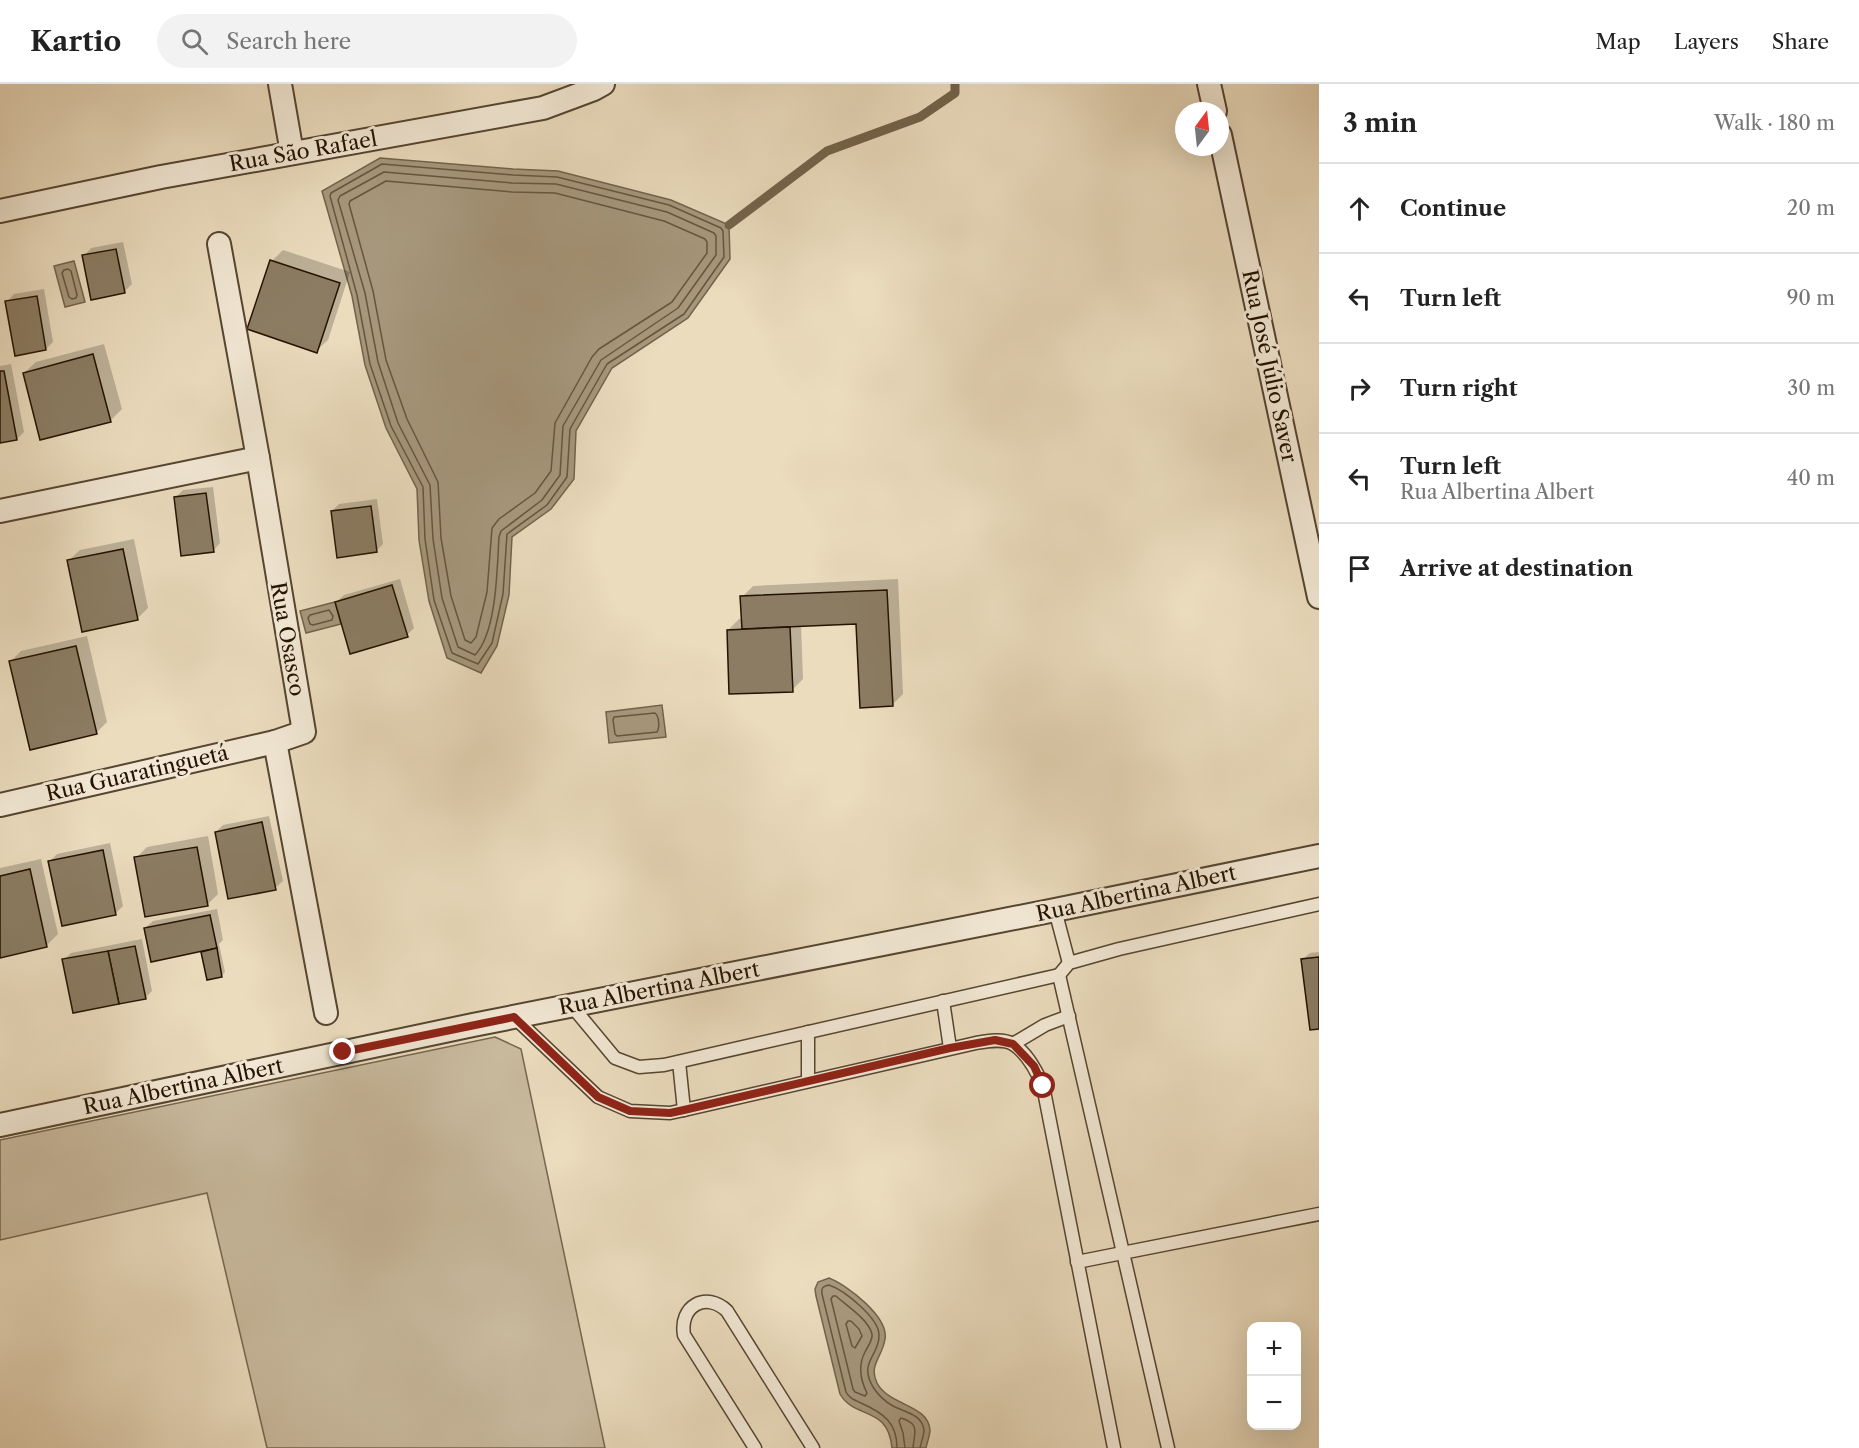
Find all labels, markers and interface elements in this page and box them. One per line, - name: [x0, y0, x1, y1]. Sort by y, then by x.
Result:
- search box: [157, 14, 577, 68]
- text: Kartio: [30, 24, 121, 58]
- icon: search: [178, 25, 211, 58]
- text: Search here: [226, 28, 351, 55]
- text: Map: [1596, 29, 1641, 54]
- text: Layers: [1674, 29, 1739, 54]
- text: Share: [1772, 29, 1829, 54]
- north arrow: [1175, 102, 1229, 156]
- text: 3 min: [1343, 107, 1417, 139]
- text: Walk · 180 m: [1714, 111, 1835, 135]
- street label: Rua São Rafael: [227, 126, 379, 176]
- icon: ahead: [1343, 192, 1376, 225]
- text: Continue: [1400, 195, 1506, 222]
- text: 20 m: [1787, 196, 1835, 220]
- street label: Rua José Júlio Saver: [1237, 267, 1303, 465]
- icon: left: [1343, 282, 1376, 315]
- text: Turn left: [1400, 285, 1501, 312]
- text: 90 m: [1787, 286, 1835, 310]
- icon: right: [1343, 372, 1376, 405]
- text: Turn right: [1400, 375, 1518, 402]
- text: 30 m: [1787, 376, 1835, 400]
- text: Turn left: [1400, 453, 1501, 480]
- icon: left: [1343, 462, 1376, 495]
- text: 40 m: [1787, 466, 1835, 490]
- text: Rua Albertina Albert: [1400, 480, 1594, 504]
- icon: arrive: [1343, 552, 1376, 585]
- text: Arrive at destination: [1400, 555, 1633, 582]
- street label: Rua Osasco: [266, 580, 310, 698]
- street label: Rua Guaratinguetá: [43, 740, 232, 806]
- street label: Rua Albertina Albert: [1034, 859, 1239, 926]
- street label: Rua Albertina Albert: [557, 956, 762, 1020]
- route end: [329, 1038, 355, 1064]
- street label: Rua Albertina Albert: [81, 1052, 286, 1119]
- route start: [1029, 1072, 1055, 1098]
- map controls: [1247, 1322, 1301, 1430]
- button: +: [1247, 1322, 1301, 1376]
- button: −: [1247, 1376, 1301, 1430]

